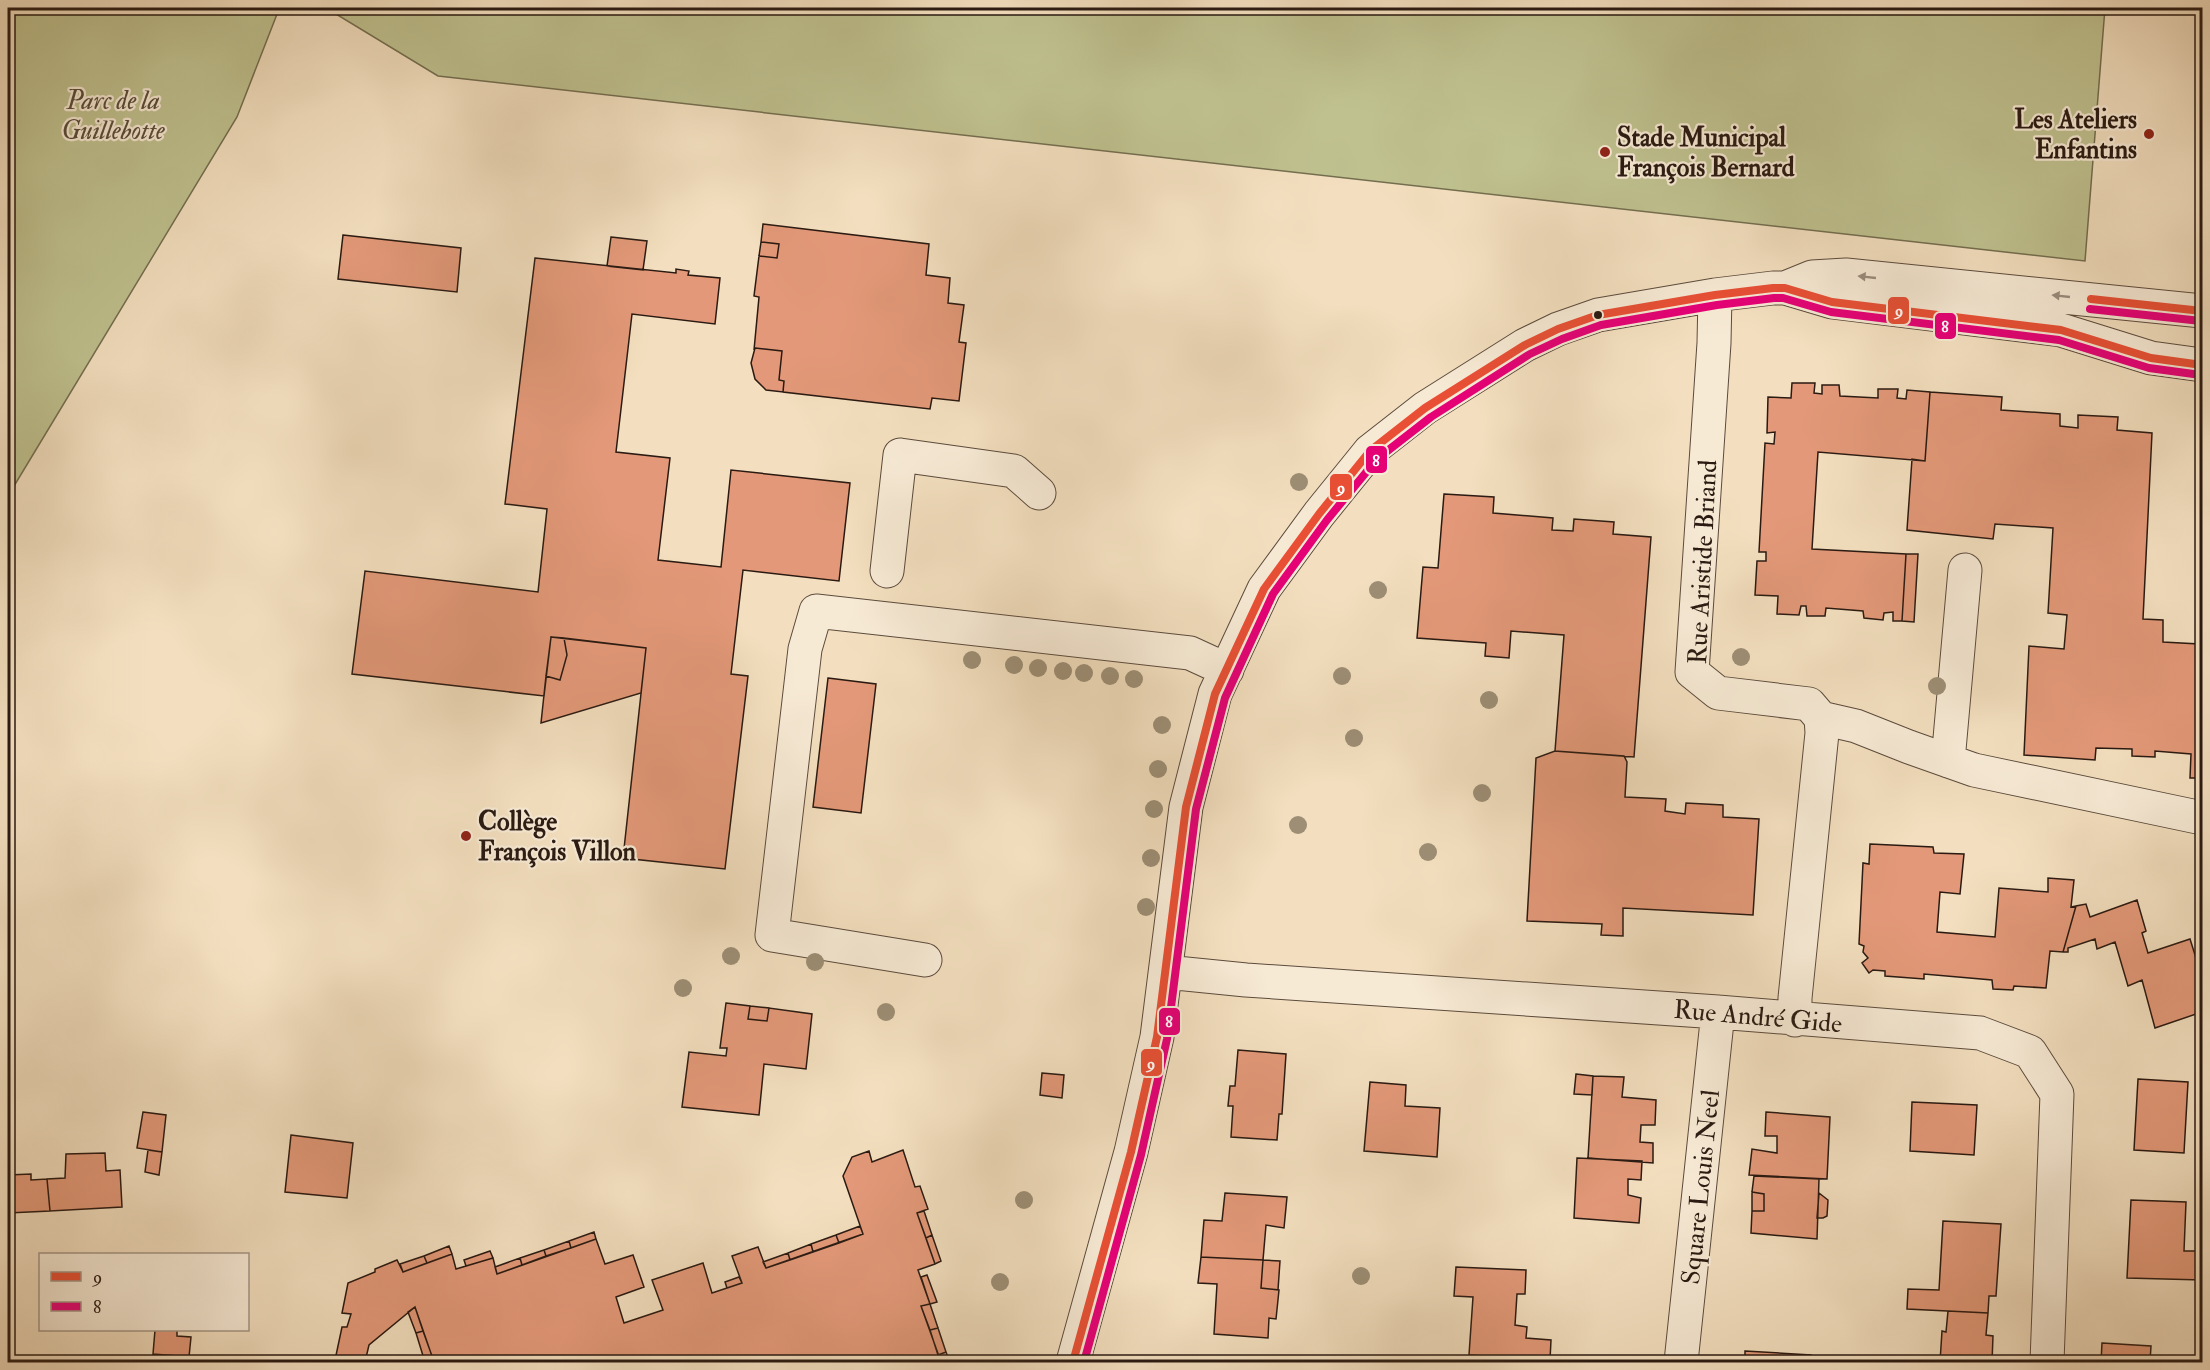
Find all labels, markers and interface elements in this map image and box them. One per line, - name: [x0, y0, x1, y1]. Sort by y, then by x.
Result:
- park label: Parc de la Guillebotte: [61, 85, 165, 147]
- place label: Les Ateliers Enfantins: [2014, 104, 2137, 166]
- place label: Stade Municipal François Bernard: [1617, 122, 1795, 184]
- marker: Les Ateliers Enfantins: [2142, 127, 2156, 141]
- marker: Stade Municipal François Bernard: [1598, 145, 1612, 159]
- one-way arrow: [1857, 272, 1876, 282]
- one-way arrow: [2051, 291, 2070, 301]
- line badge: 9: [1887, 296, 1910, 325]
- text: 9: [1893, 301, 1903, 321]
- unlabelled marker: [1592, 309, 1604, 321]
- line badge: 8: [1934, 312, 1957, 340]
- text: 8: [1941, 317, 1949, 337]
- line badge: 8: [1365, 445, 1388, 474]
- text: 8: [1372, 451, 1380, 471]
- street label: Rue Aristide Briand: [1682, 459, 1724, 665]
- line badge: 9: [1329, 473, 1353, 501]
- text: 9: [1335, 478, 1345, 498]
- place label: Collège François Villon: [478, 806, 636, 868]
- marker: Collège François Villon: [459, 829, 473, 843]
- street label: Rue André Gide: [1672, 994, 1844, 1040]
- line badge: 8: [1158, 1007, 1181, 1036]
- text: 8: [1165, 1012, 1173, 1032]
- line badge: 9: [1140, 1048, 1163, 1077]
- text: 9: [1145, 1054, 1155, 1074]
- street label: Square Louis Neel: [1675, 1088, 1727, 1286]
- legend: [39, 1253, 249, 1331]
- text: 9: [91, 1266, 102, 1289]
- text: 8: [93, 1296, 101, 1319]

